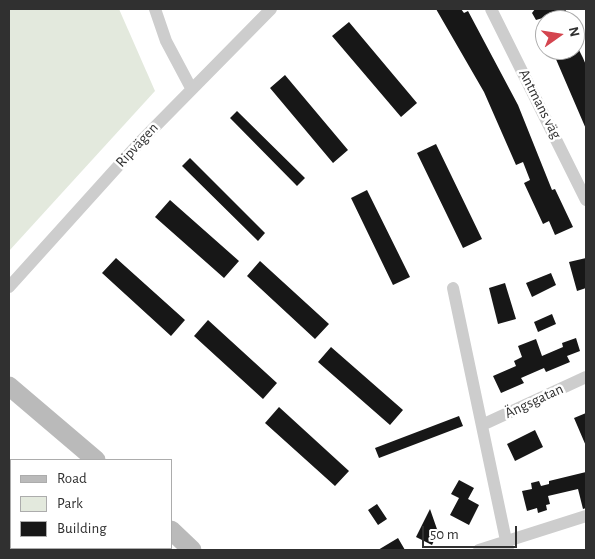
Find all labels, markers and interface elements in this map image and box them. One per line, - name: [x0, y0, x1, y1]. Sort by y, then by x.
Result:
- north arrow: [535, 10, 585, 60]
- text: N: [566, 26, 582, 38]
- street label: Antmans väg: [515, 66, 565, 142]
- street label: Ripvägen: [112, 119, 162, 171]
- street label: Ängsgatan: [502, 380, 566, 422]
- legend: [10, 459, 172, 549]
- text: Road: [57, 471, 87, 486]
- text: Park: [57, 496, 83, 511]
- scale bar: [425, 516, 520, 548]
- text: Building: [57, 521, 107, 536]
- text: 50 m: [430, 527, 459, 542]

